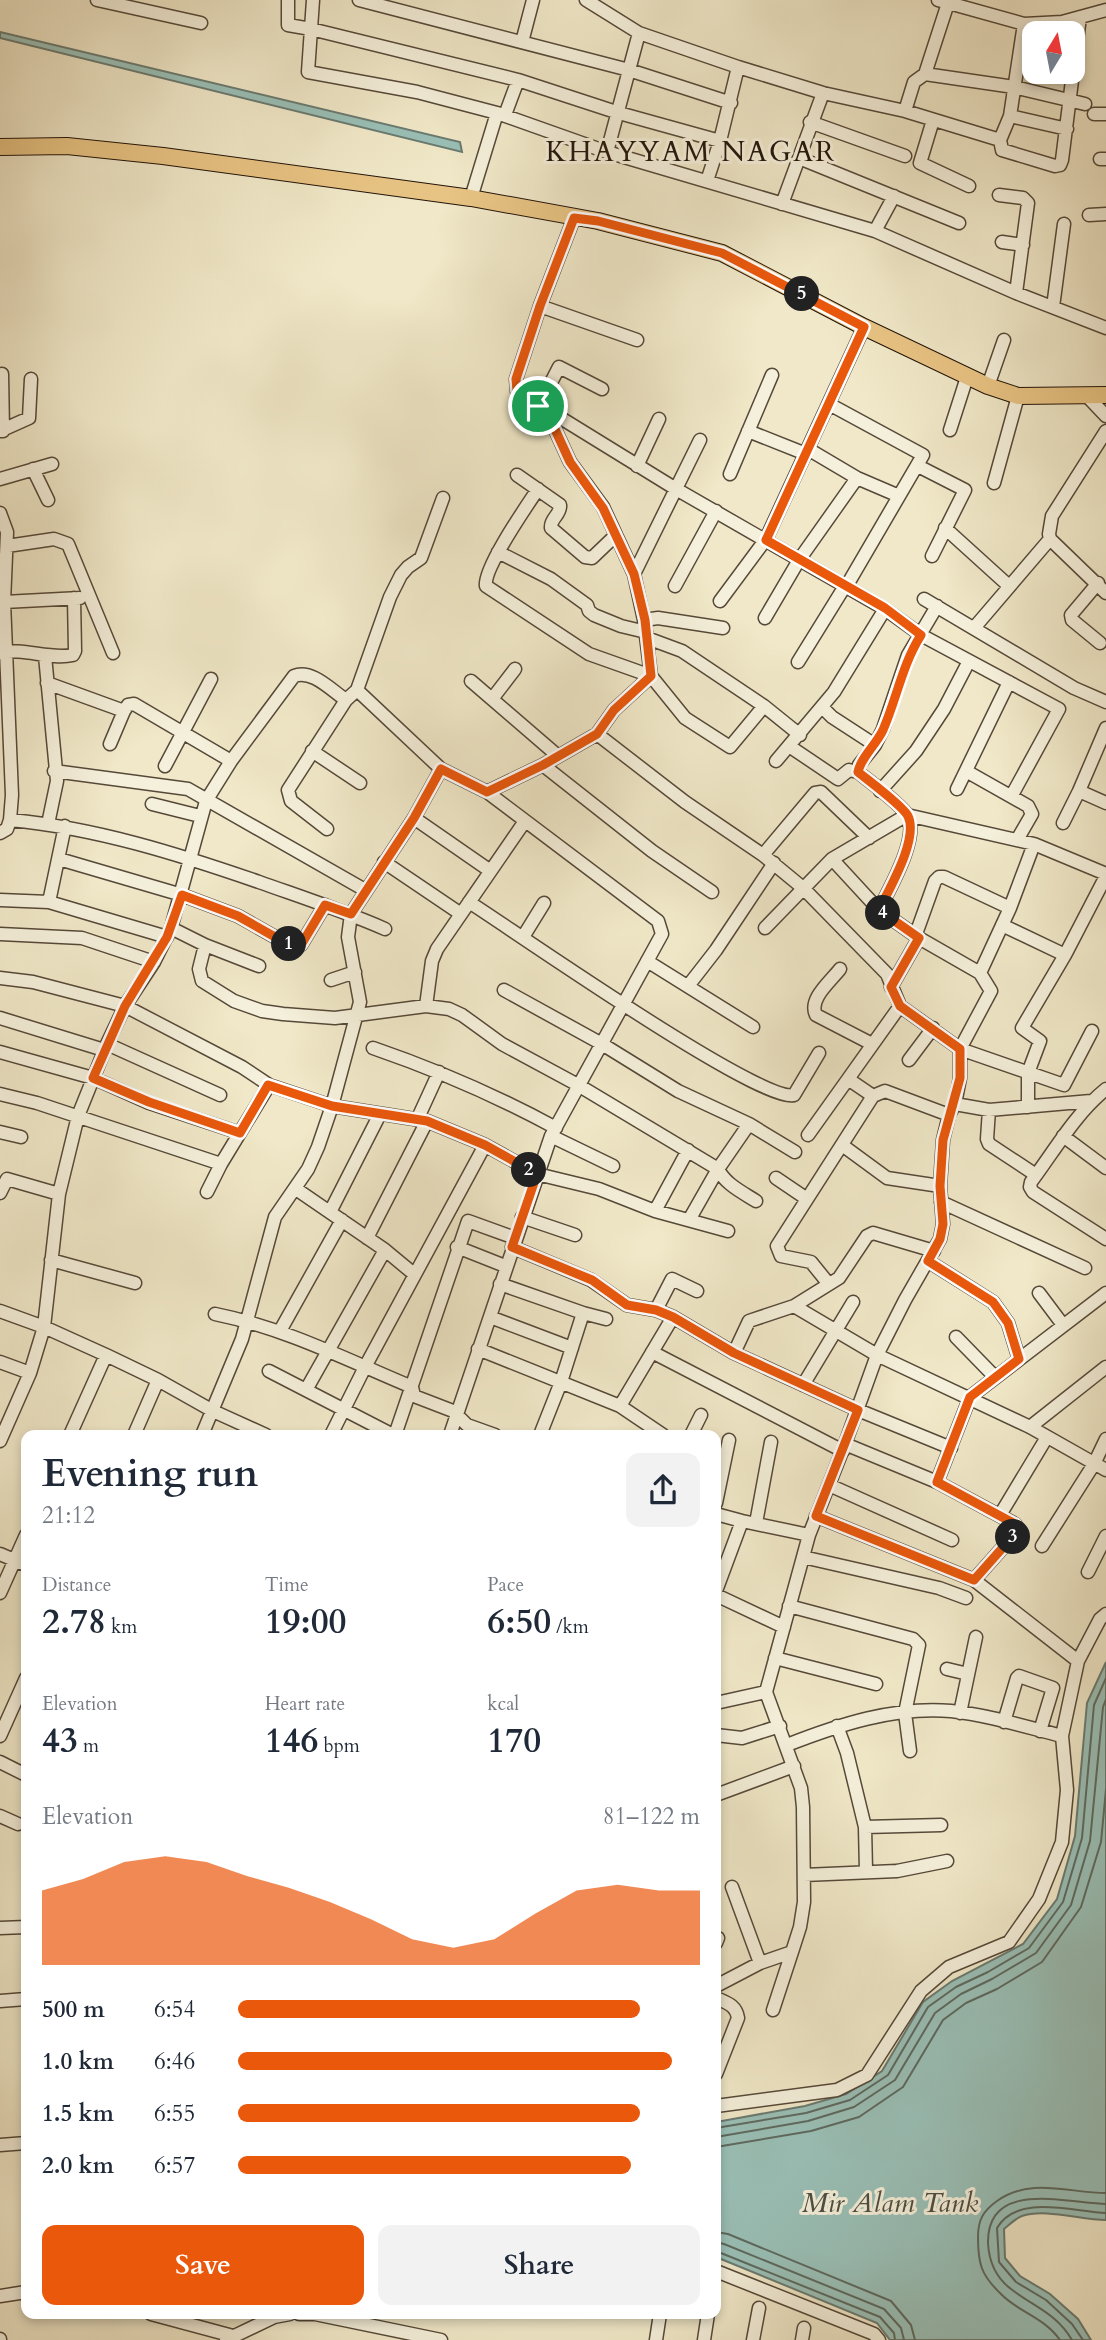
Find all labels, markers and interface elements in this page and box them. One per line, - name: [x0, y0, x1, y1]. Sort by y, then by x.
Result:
- north arrow: [1022, 21, 1085, 84]
- map controls: [1022, 21, 1085, 84]
- district label: KHAYYAM NAGAR: [545, 133, 837, 171]
- pin: 5: [784, 276, 820, 312]
- text: 5: [797, 280, 806, 306]
- pin: [508, 376, 568, 436]
- icon: arrive: [519, 387, 557, 425]
- pin: 4: [866, 895, 900, 930]
- text: 4: [878, 899, 887, 925]
- pin: 1: [272, 926, 306, 962]
- text: 1: [284, 930, 293, 956]
- pin: 2: [512, 1152, 546, 1188]
- text: 2: [524, 1156, 533, 1182]
- text: Evening run: [42, 1448, 258, 1500]
- button: share: [626, 1453, 700, 1527]
- text: 21:12: [42, 1500, 95, 1531]
- pin: 3: [996, 1520, 1030, 1554]
- text: 3: [1008, 1523, 1017, 1549]
- text: Distance: [42, 1572, 111, 1598]
- text: Time: [265, 1572, 309, 1598]
- text: Pace: [487, 1572, 524, 1598]
- text: 2.78: [42, 1598, 106, 1646]
- text: 19:00: [265, 1598, 347, 1646]
- text: 6:50: [487, 1598, 551, 1646]
- text: km: [106, 1614, 137, 1640]
- text: /km: [551, 1614, 589, 1640]
- text: Elevation: [42, 1691, 117, 1717]
- text: Heart rate: [265, 1691, 345, 1717]
- text: kcal: [487, 1691, 519, 1717]
- text: 43: [42, 1717, 78, 1765]
- text: 146: [265, 1717, 318, 1765]
- text: 170: [487, 1717, 541, 1765]
- text: m: [78, 1733, 99, 1759]
- text: bpm: [318, 1733, 360, 1759]
- text: Elevation: [42, 1801, 133, 1832]
- text: 81–122 m: [603, 1801, 700, 1832]
- text: 500 m: [42, 1994, 105, 2025]
- text: 6:54: [154, 1994, 195, 2025]
- text: 1.0 km: [42, 2046, 114, 2077]
- text: 6:46: [154, 2046, 195, 2077]
- text: 1.5 km: [42, 2098, 114, 2129]
- text: 6:55: [154, 2098, 195, 2129]
- text: 2.0 km: [42, 2150, 114, 2181]
- text: 6:57: [154, 2150, 195, 2181]
- water label: Mir Alam Tank: [802, 2184, 978, 2222]
- button: Save: [42, 2225, 364, 2305]
- button: Share: [378, 2225, 700, 2305]

